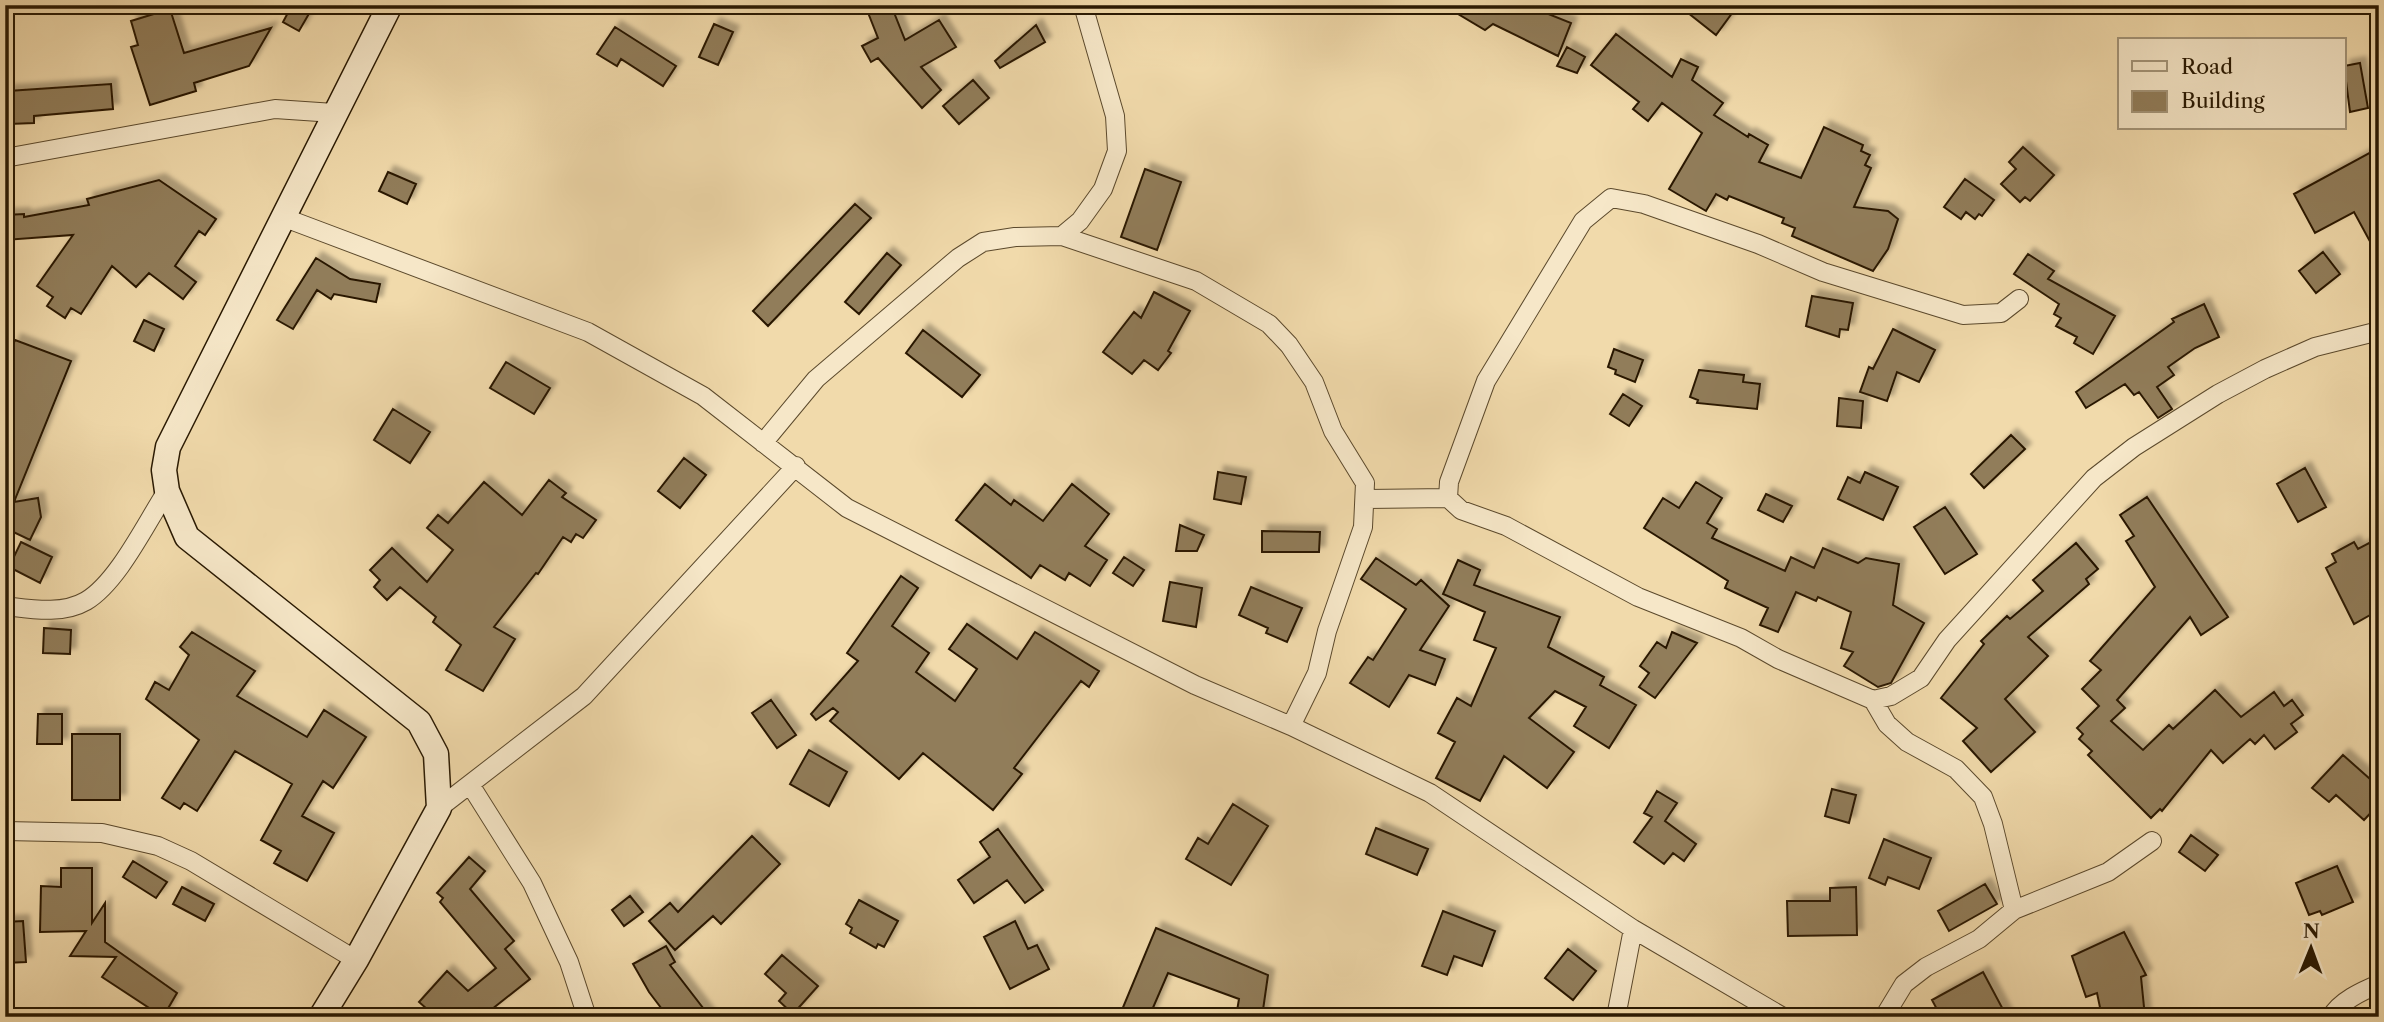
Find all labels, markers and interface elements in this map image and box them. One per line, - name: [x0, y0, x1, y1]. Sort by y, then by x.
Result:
- legend: [2118, 38, 2346, 130]
- text: Road: [2181, 54, 2233, 79]
- text: Building: [2181, 88, 2266, 113]
- north arrow: [2276, 914, 2346, 984]
- text: N: [2303, 920, 2320, 943]

